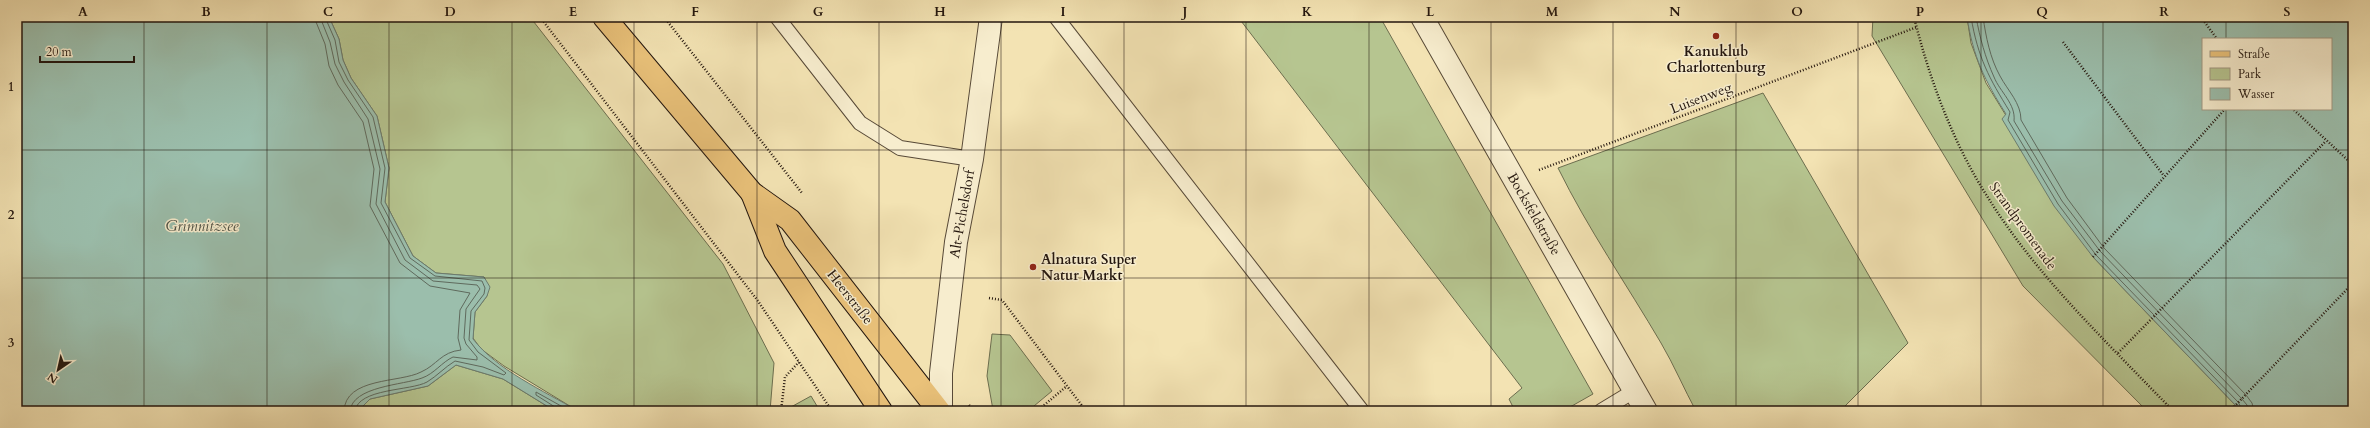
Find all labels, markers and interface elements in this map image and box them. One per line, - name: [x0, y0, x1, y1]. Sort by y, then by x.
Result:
- text: A: [78, 3, 88, 21]
- text: B: [201, 3, 211, 21]
- text: C: [323, 3, 333, 21]
- text: D: [444, 3, 456, 21]
- text: E: [569, 3, 577, 21]
- text: F: [691, 3, 699, 21]
- text: G: [813, 3, 824, 21]
- text: H: [934, 3, 946, 21]
- text: I: [1060, 3, 1066, 21]
- text: J: [1181, 3, 1188, 21]
- text: K: [1302, 3, 1313, 21]
- text: L: [1426, 3, 1435, 21]
- text: M: [1546, 3, 1559, 21]
- text: N: [1669, 3, 1681, 21]
- text: O: [1791, 3, 1803, 21]
- text: P: [1916, 3, 1924, 21]
- text: Q: [2036, 3, 2048, 21]
- text: R: [2159, 3, 2169, 21]
- text: S: [2284, 3, 2291, 21]
- marker: Kanuklub Charlottenburg: [1711, 31, 1721, 41]
- scale bar: [40, 38, 134, 64]
- legend: [2202, 38, 2332, 110]
- place label: Kanuklub Charlottenburg: [1667, 42, 1766, 77]
- text: 20 m: [46, 44, 73, 60]
- text: Straße: [2238, 46, 2270, 62]
- text: Park: [2238, 66, 2262, 82]
- text: 1: [8, 78, 14, 96]
- street label: Luisenweg: [1667, 78, 1735, 118]
- text: Wasser: [2237, 86, 2275, 102]
- street label: Alt-Pichelsdorf: [945, 166, 980, 260]
- street label: Bocksfeldstraße: [1503, 169, 1565, 259]
- street label: Strandpromenade: [1985, 178, 2061, 274]
- text: 2: [8, 206, 15, 224]
- water label: Grimnitzsee: [166, 216, 239, 236]
- place label: Alnatura Super Natur Markt: [1041, 250, 1137, 285]
- marker: Alnatura Super Natur Markt: [1028, 262, 1038, 272]
- street label: Heerstraße: [823, 266, 877, 328]
- text: 3: [8, 334, 15, 352]
- north arrow: [38, 350, 78, 390]
- text: N: [44, 369, 61, 387]

